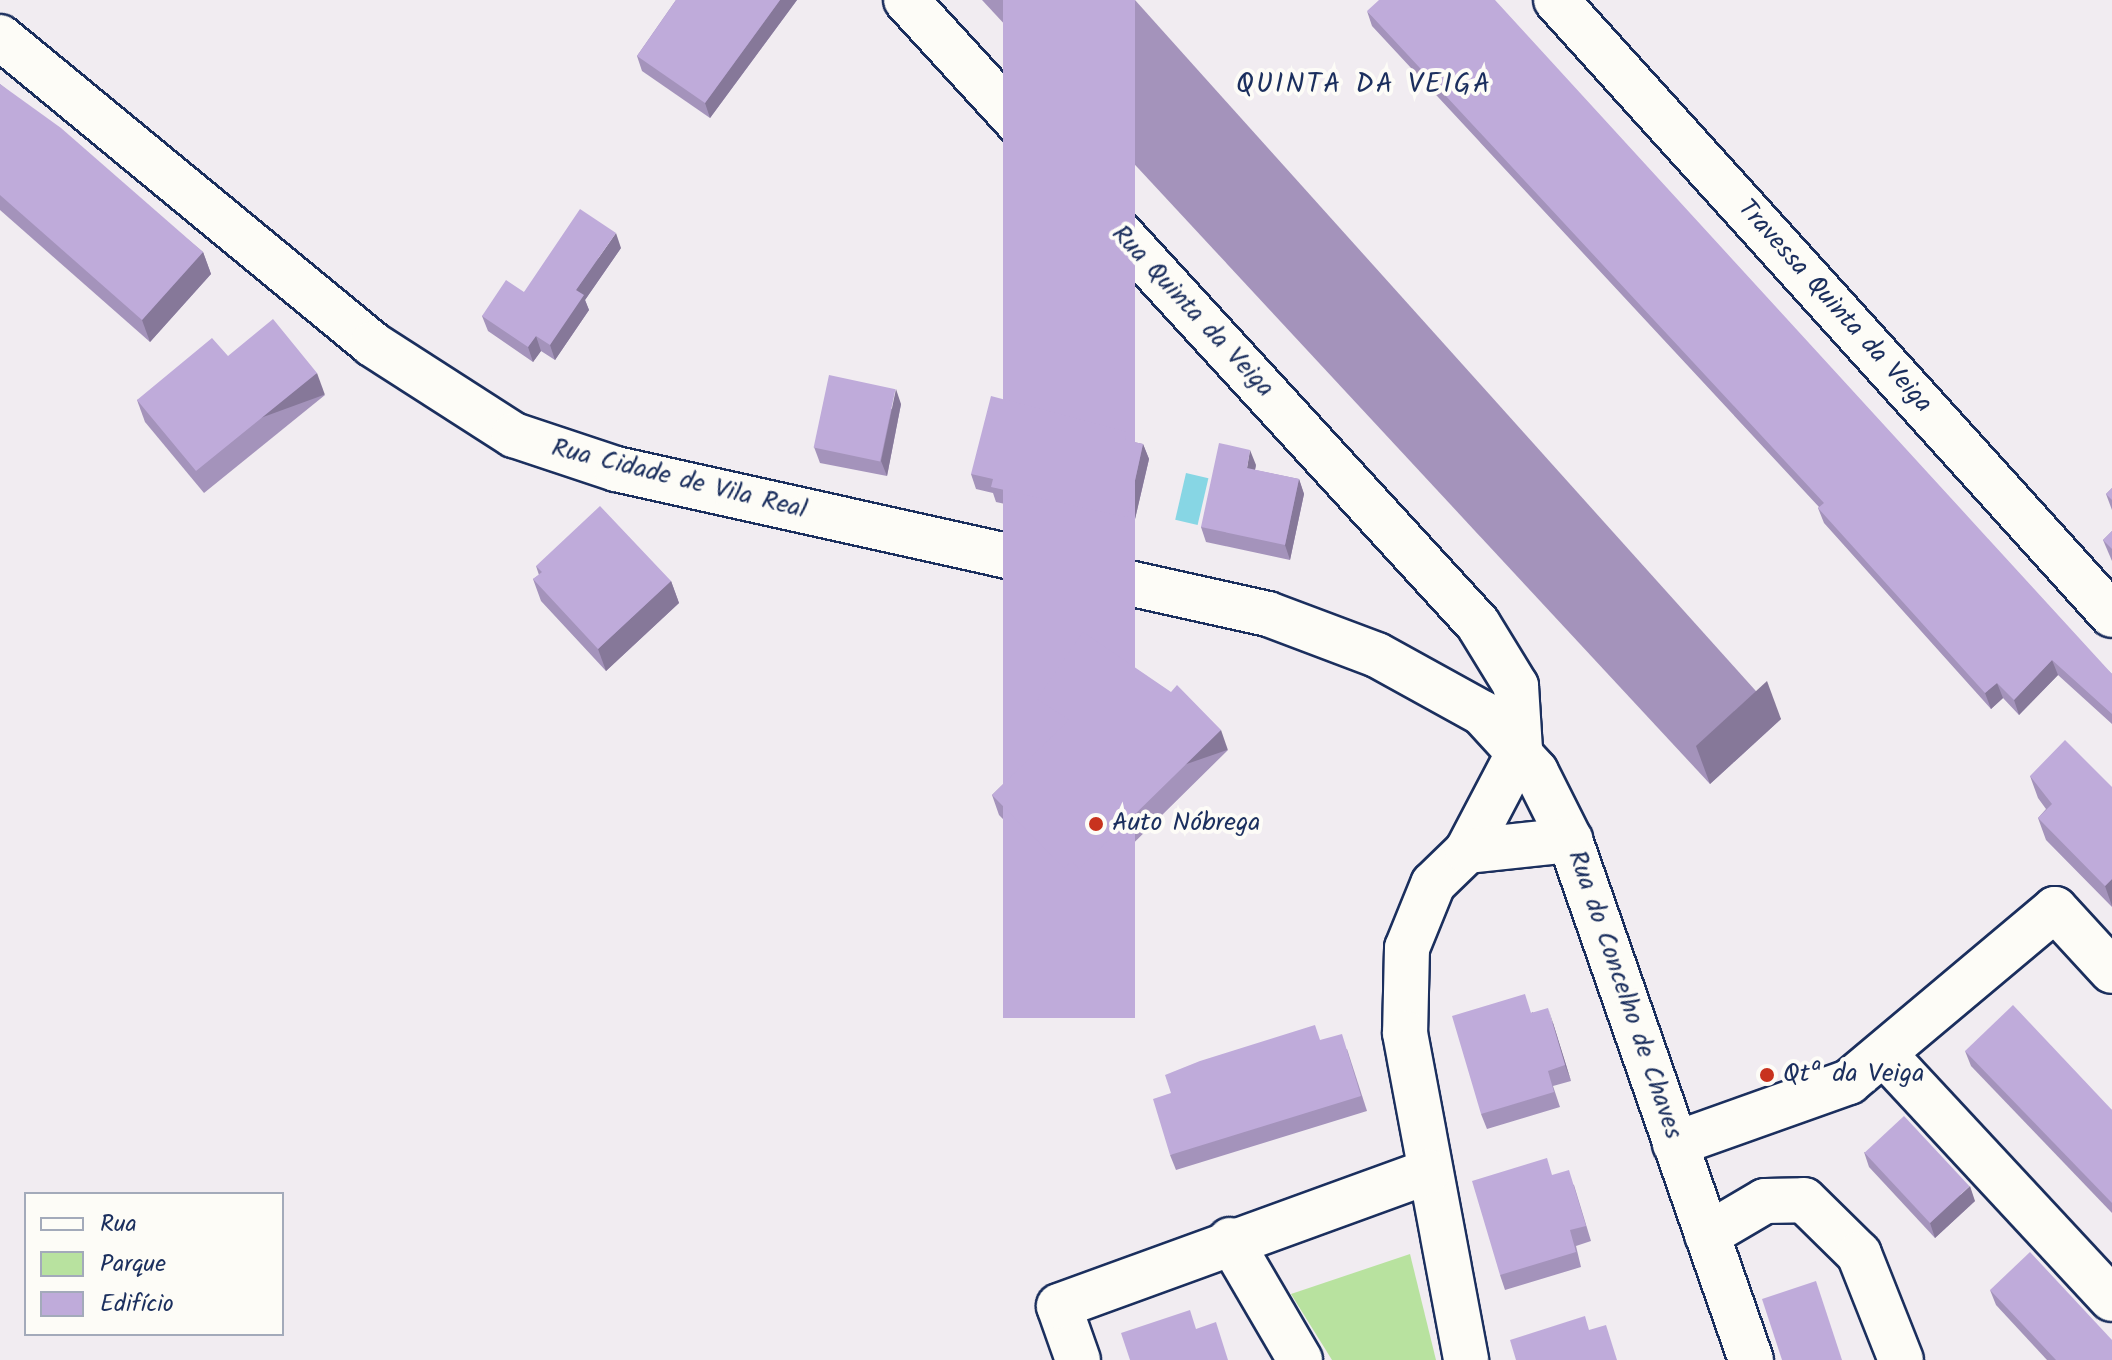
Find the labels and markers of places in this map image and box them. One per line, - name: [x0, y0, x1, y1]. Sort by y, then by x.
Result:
- place label: Auto Nóbrega: [1112, 808, 1260, 840]
- marker: Auto Nóbrega: [1087, 815, 1105, 833]
- place label: Qtª da Veiga: [1783, 1059, 1924, 1091]
- marker: Qtª da Veiga: [1758, 1066, 1776, 1084]

